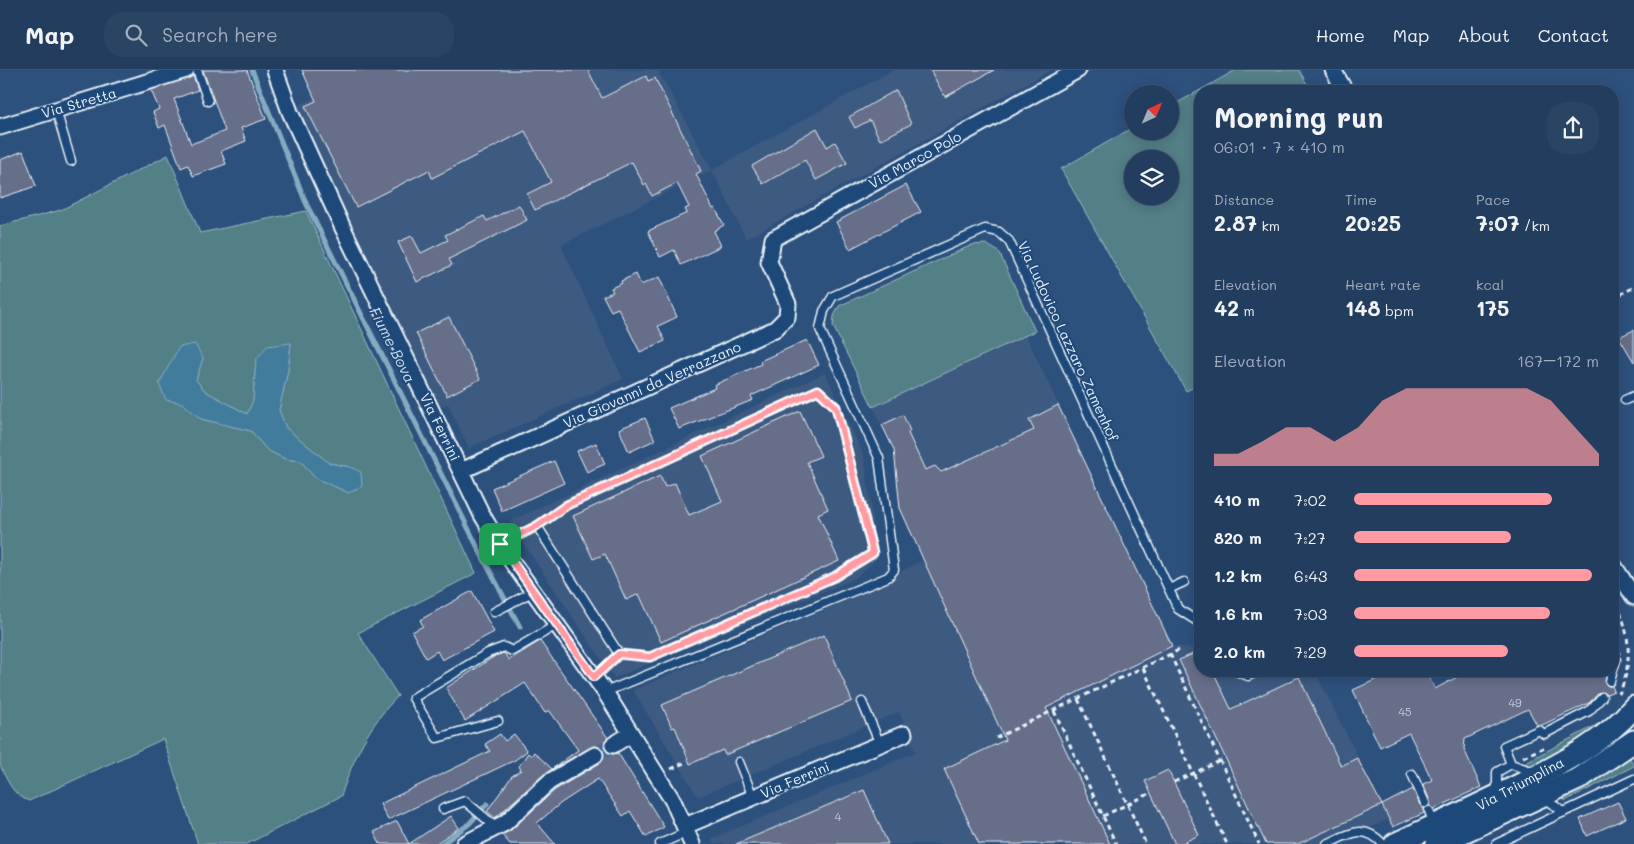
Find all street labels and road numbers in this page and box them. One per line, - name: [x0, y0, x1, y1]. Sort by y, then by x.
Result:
- street label: Via Stretta: [39, 83, 119, 122]
- street label: Via Marco Polo: [865, 126, 964, 193]
- street label: Via Ludovico Lazzaro Zamenhof: [1014, 238, 1124, 445]
- street label: Via Giovanni da Verrazzano: [560, 337, 744, 432]
- street label: Via Ferrini: [416, 390, 465, 464]
- street label: Via Triumplina: [1472, 752, 1567, 815]
- street label: Via Ferrini: [757, 756, 832, 803]

